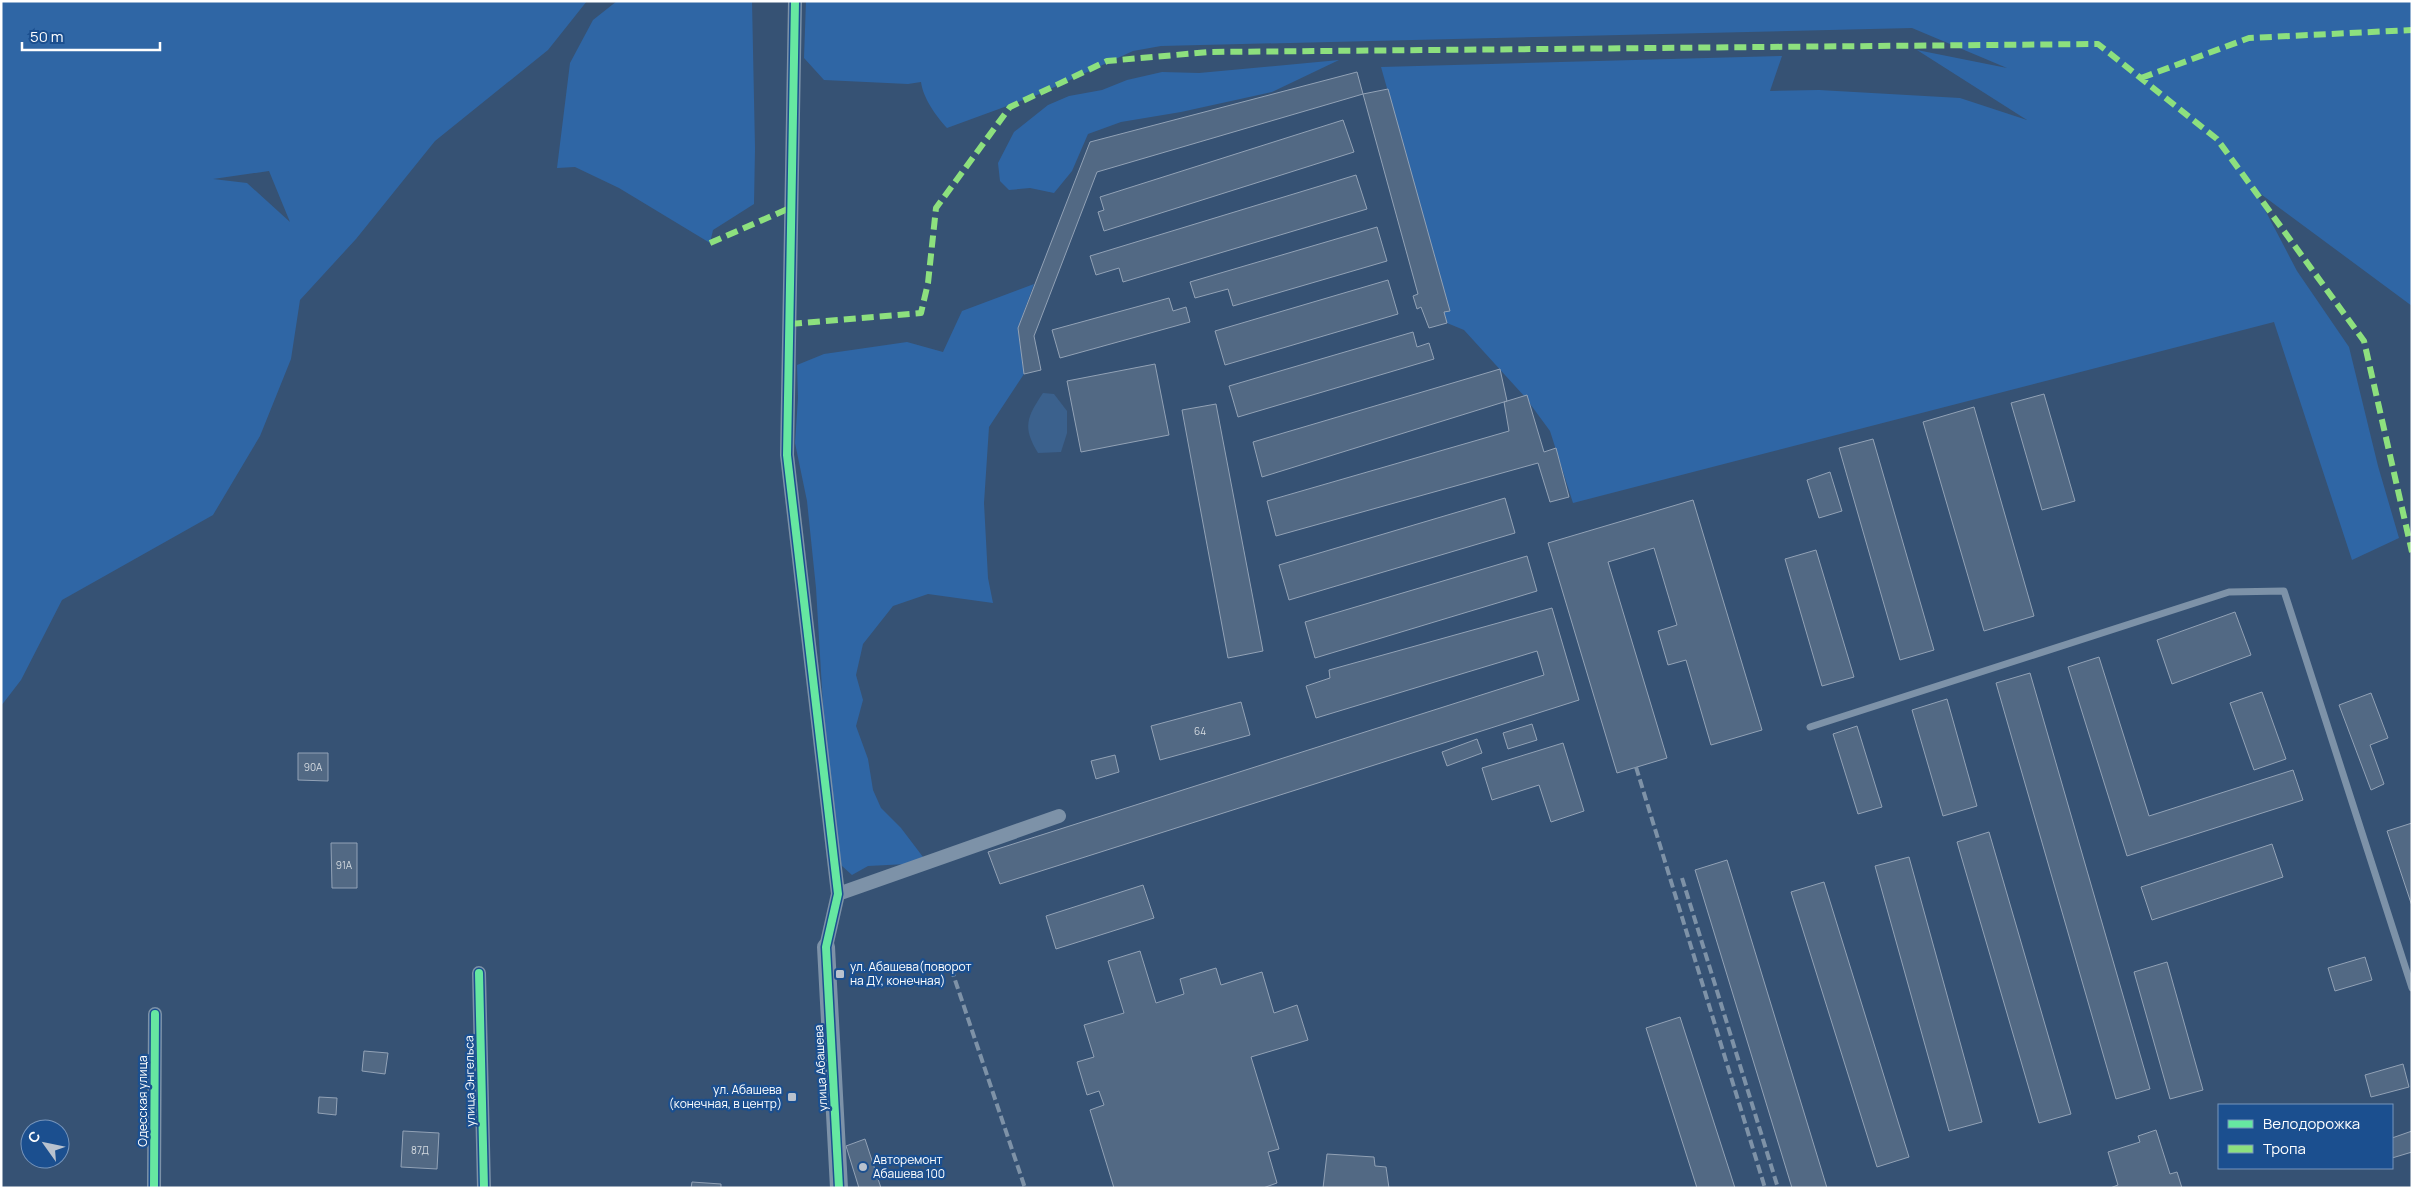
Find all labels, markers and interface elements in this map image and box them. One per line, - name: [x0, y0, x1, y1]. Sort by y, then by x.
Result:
- scale bar: [22, 20, 160, 52]
- text: 50 m: [30, 26, 64, 47]
- house number: 64: [1194, 724, 1206, 738]
- house number: 90А: [304, 760, 323, 774]
- house number: 91А: [336, 858, 353, 872]
- place label: ул. Абашева(поворот на ДУ, конечная): [850, 958, 972, 989]
- marker: ул. Абашева(поворот на ДУ, конечная): [834, 968, 846, 980]
- street label: улица Абашева: [810, 1024, 831, 1112]
- street label: улица Энгельса: [460, 1035, 479, 1127]
- street label: Одесская улица: [134, 1055, 151, 1147]
- place label: ул. Абашева (конечная, в центр): [669, 1081, 782, 1112]
- marker: ул. Абашева (конечная, в центр): [786, 1091, 798, 1103]
- legend: [2218, 1104, 2393, 1169]
- text: Велодорожка: [2263, 1113, 2360, 1134]
- north arrow: [20, 1119, 70, 1169]
- text: С: [23, 1127, 44, 1146]
- text: Тропа: [2263, 1138, 2306, 1159]
- house number: 87Д: [411, 1143, 429, 1157]
- place label: Авторемонт Абашева 100: [873, 1151, 945, 1182]
- marker: Авторемонт Абашева 100: [857, 1161, 869, 1173]

